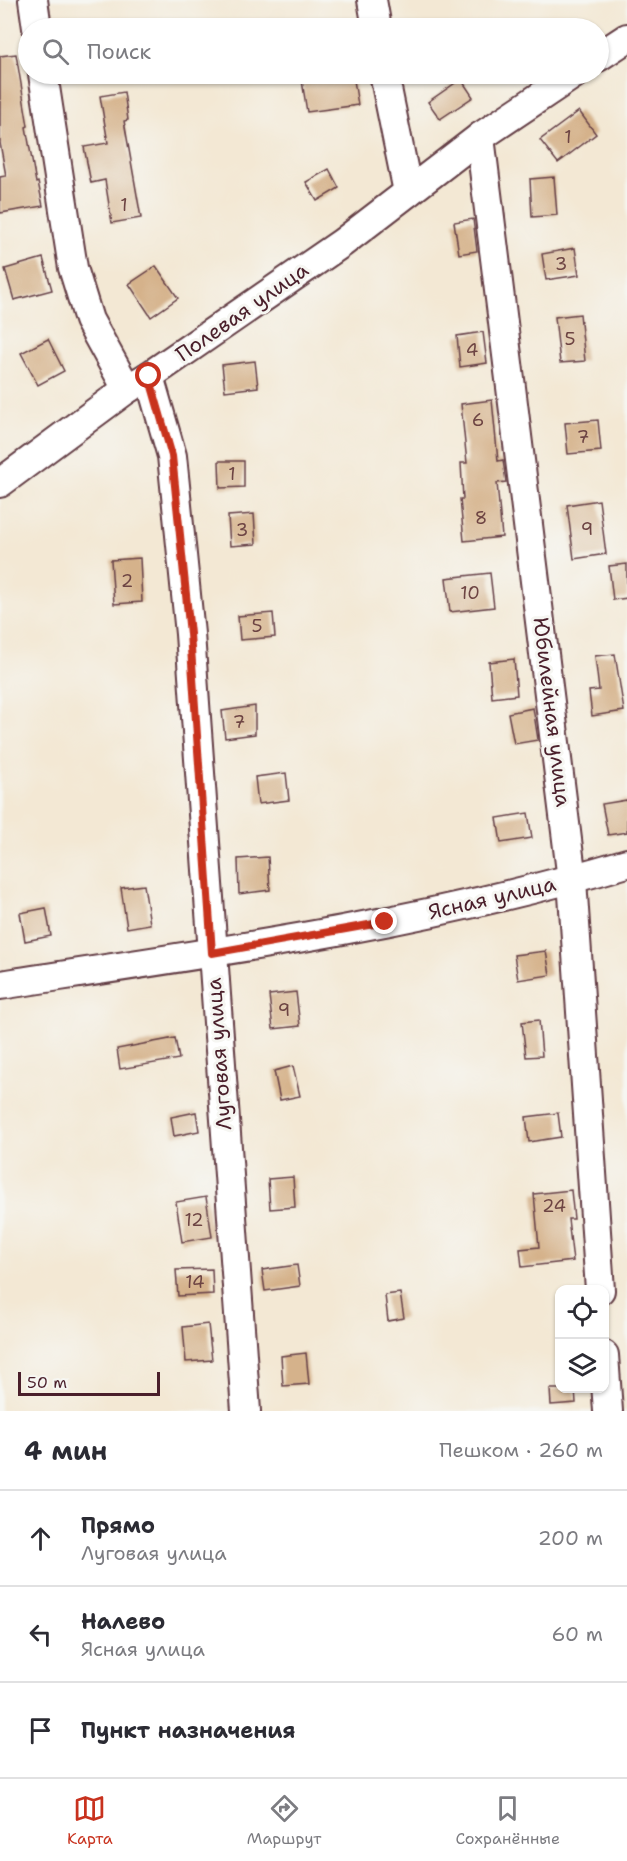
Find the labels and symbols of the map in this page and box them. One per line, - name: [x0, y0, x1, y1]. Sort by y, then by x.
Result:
- house number: 1: [564, 125, 572, 149]
- house number: 1: [120, 193, 128, 217]
- house number: 3: [555, 252, 567, 276]
- street label: Полевая улица: [170, 256, 314, 368]
- house number: 5: [564, 327, 576, 351]
- house number: 4: [466, 338, 478, 362]
- route start: [135, 362, 161, 388]
- house number: 6: [472, 408, 484, 432]
- house number: 7: [577, 425, 589, 449]
- house number: 1: [228, 462, 236, 486]
- house number: 8: [475, 506, 487, 530]
- house number: 9: [581, 517, 593, 541]
- house number: 3: [236, 518, 248, 542]
- house number: 2: [121, 569, 133, 593]
- house number: 10: [460, 581, 480, 605]
- house number: 5: [251, 614, 263, 638]
- street label: Юбилейная улица: [526, 616, 578, 808]
- house number: 7: [233, 710, 245, 734]
- street label: Ясная улица: [425, 870, 559, 926]
- route end: [371, 908, 397, 934]
- street label: Луговая улица: [200, 977, 238, 1131]
- house number: 9: [278, 998, 290, 1022]
- house number: 24: [542, 1194, 566, 1218]
- house number: 12: [184, 1208, 204, 1232]
- house number: 14: [185, 1270, 205, 1294]
- scale bar: [18, 1369, 160, 1396]

